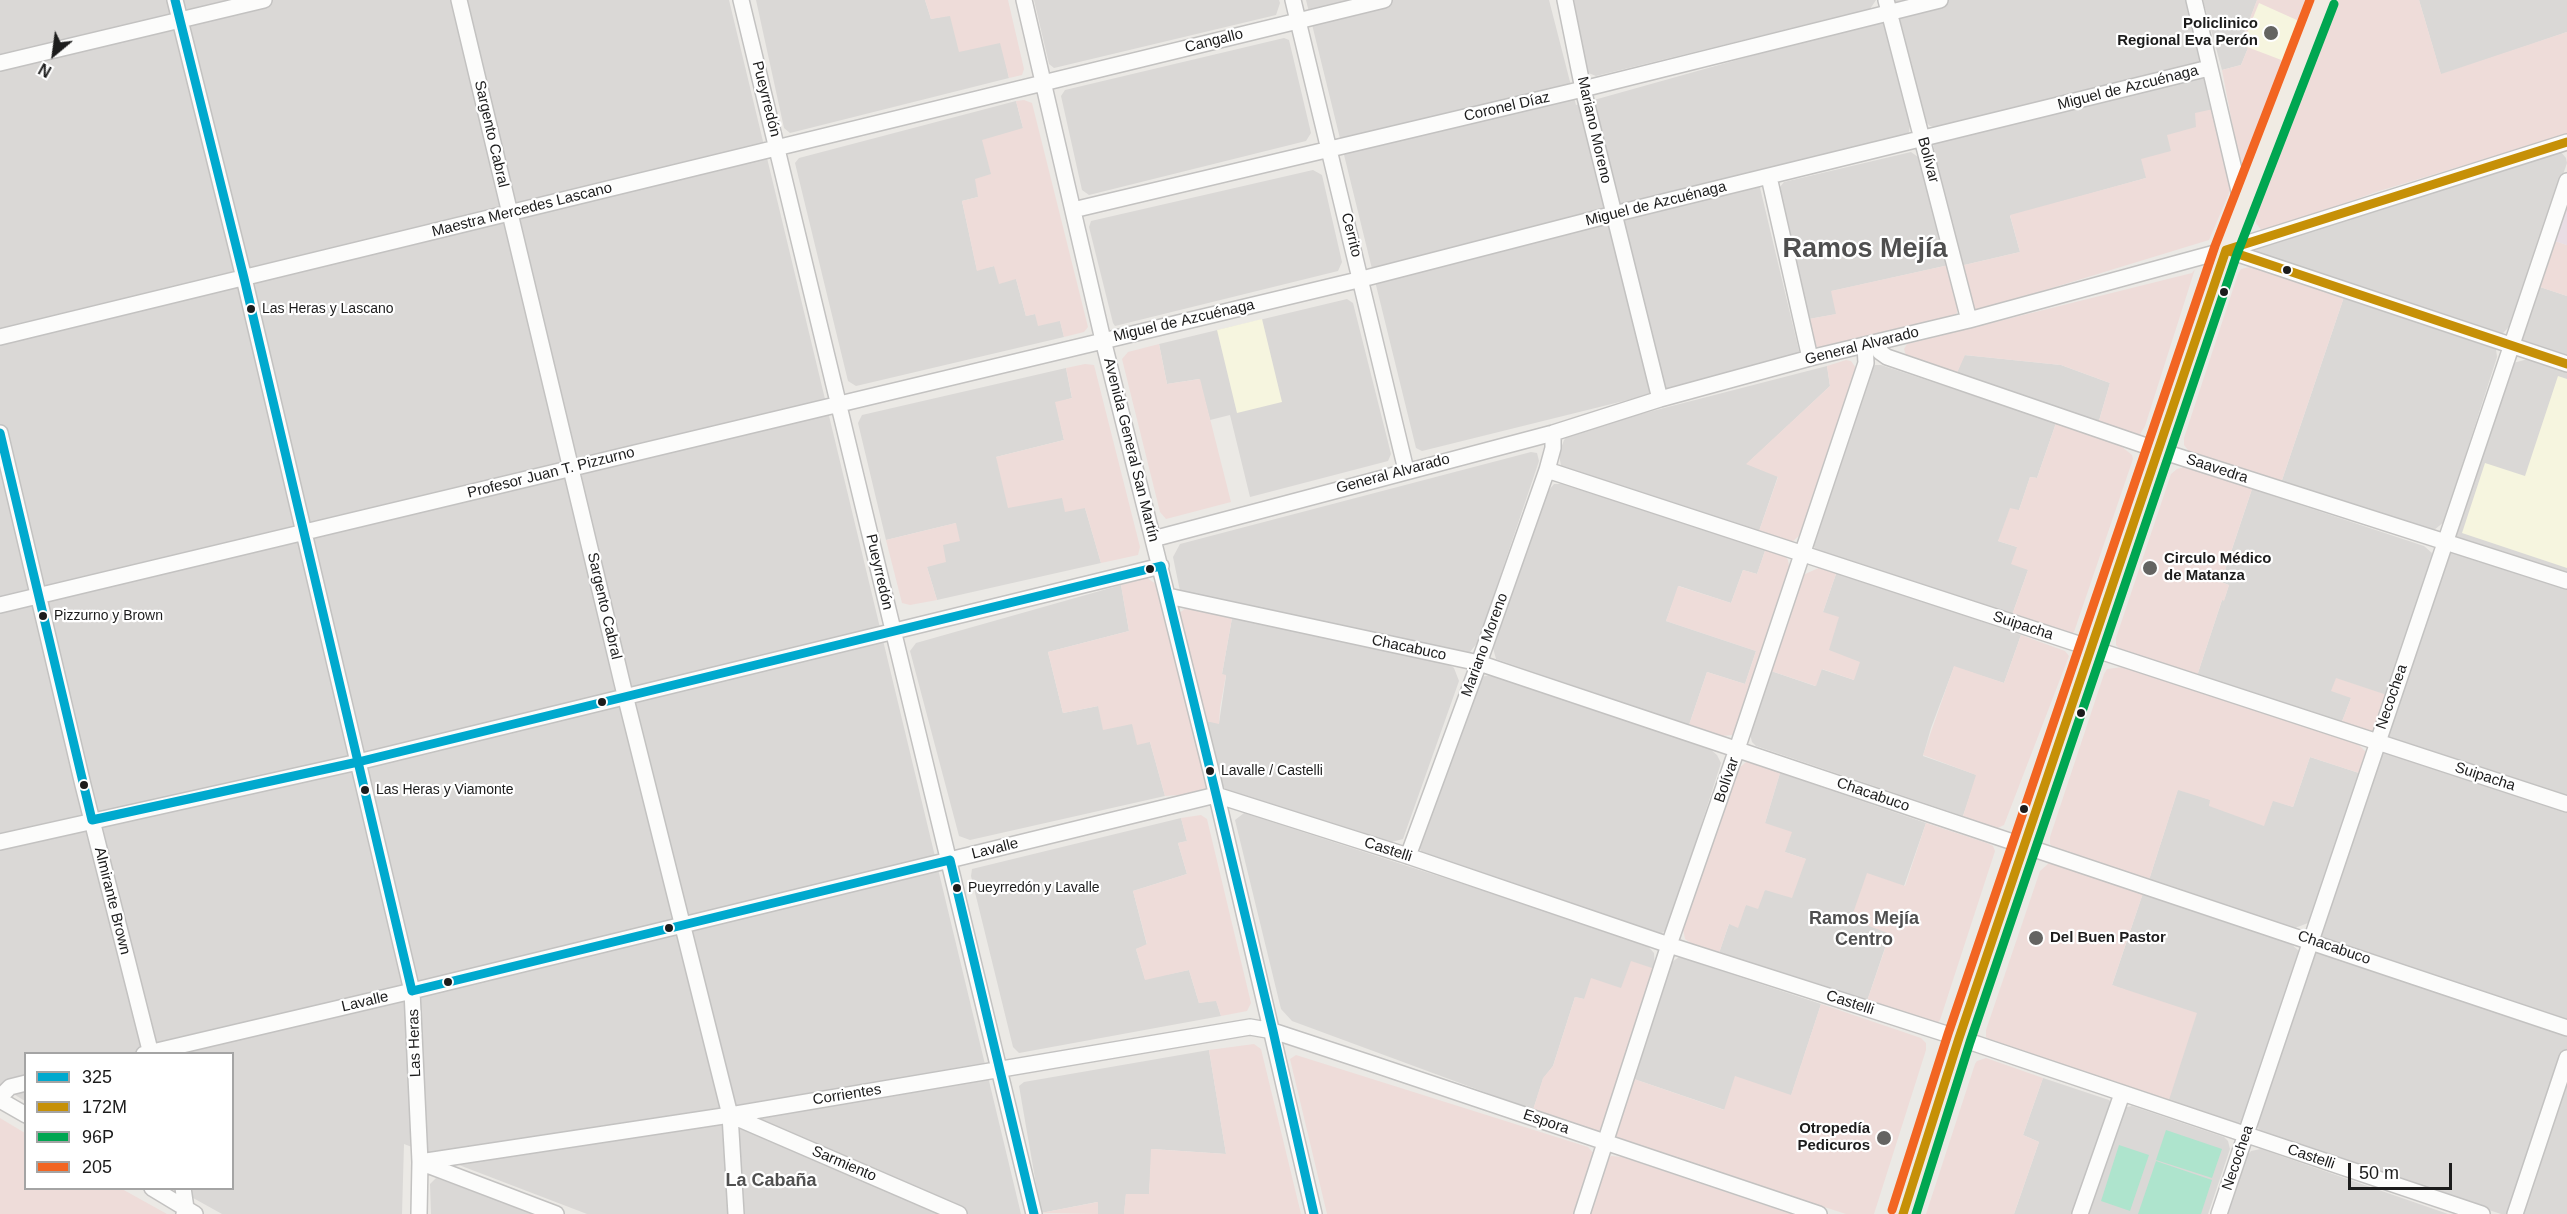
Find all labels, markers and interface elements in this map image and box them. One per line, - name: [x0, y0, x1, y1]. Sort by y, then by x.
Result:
- place label: Policlinico Regional Eva Perón: [2117, 15, 2258, 50]
- north arrow: [24, 24, 84, 84]
- marker: Policlinico Regional Eva Perón: [2262, 24, 2280, 42]
- street label: Cangallo: [1183, 25, 1245, 57]
- street label: Pueyrredón: [748, 59, 784, 139]
- text: N: [36, 60, 54, 80]
- street label: Miguel de Azcuénaga: [2056, 62, 2200, 114]
- street label: Mariano Moreno: [1573, 75, 1615, 185]
- street label: Sargento Cabral: [470, 79, 512, 189]
- street label: Coronel Díaz: [1462, 88, 1552, 126]
- street label: Bolívar: [1913, 135, 1943, 185]
- street label: Miguel de Azcuénaga: [1584, 178, 1728, 230]
- street label: Maestra Mercedes Lascano: [430, 179, 614, 241]
- street label: Cerrito: [1337, 211, 1365, 259]
- district label: Ramos Mejía: [1782, 234, 1948, 266]
- unlabelled marker: [2281, 264, 2293, 276]
- unlabelled marker: [2218, 286, 2230, 298]
- street label: Miguel de Azcuénaga: [1112, 296, 1256, 346]
- place label: Las Heras y Lascano: [262, 301, 394, 317]
- marker: Las Heras y Lascano: [245, 303, 257, 315]
- street label: General Alvarado: [1803, 323, 1921, 369]
- street label: Avenida General San Martín: [1099, 356, 1163, 544]
- street label: Profesor Juan T. Pizzurno: [466, 443, 636, 503]
- street label: General Alvarado: [1334, 450, 1452, 498]
- street label: Saavedra: [2184, 451, 2250, 487]
- street label: Pueyrredón: [862, 532, 896, 612]
- place label: Circulo Médico de Matanza: [2164, 550, 2272, 585]
- street label: Sargento Cabral: [583, 551, 625, 661]
- marker: Circulo Médico de Matanza: [2141, 559, 2159, 577]
- unlabelled marker: [1144, 563, 1156, 575]
- street label: Mariano Moreno: [1458, 591, 1512, 699]
- place label: Pizzurno y Brown: [54, 608, 163, 624]
- street label: Suipacha: [1990, 608, 2056, 644]
- marker: Pizzurno y Brown: [37, 610, 49, 622]
- street label: Chacabuco: [1370, 631, 1448, 665]
- street label: Necochea: [2372, 662, 2412, 732]
- unlabelled marker: [596, 696, 608, 708]
- unlabelled marker: [2075, 707, 2087, 719]
- street label: Bolívar: [1711, 755, 1743, 805]
- street label: Suipacha: [2452, 759, 2518, 795]
- place label: Lavalle / Castelli: [1221, 763, 1323, 779]
- marker: Lavalle / Castelli: [1204, 765, 1216, 777]
- street label: Chacabuco: [1834, 774, 1912, 816]
- unlabelled marker: [78, 779, 90, 791]
- place label: Las Heras y Viamonte: [376, 782, 513, 798]
- marker: Las Heras y Viamonte: [359, 784, 371, 796]
- unlabelled marker: [2018, 803, 2030, 815]
- street label: Castelli: [1362, 834, 1414, 866]
- street label: Lavalle: [970, 835, 1020, 863]
- street label: Almirante Brown: [90, 845, 134, 957]
- place label: Pueyrredón y Lavalle: [968, 880, 1100, 896]
- marker: Pueyrredón y Lavalle: [951, 882, 963, 894]
- district label: Ramos Mejía Centro: [1809, 908, 1919, 950]
- unlabelled marker: [663, 922, 675, 934]
- street label: Chacabuco: [2295, 927, 2373, 969]
- marker: Del Buen Pastor: [2027, 929, 2045, 947]
- place label: Del Buen Pastor: [2050, 929, 2166, 947]
- unlabelled marker: [442, 976, 454, 988]
- street label: Castelli: [1824, 987, 1876, 1019]
- street label: Lavalle: [340, 988, 390, 1016]
- street label: Las Heras: [405, 1009, 425, 1077]
- legend: [24, 1052, 234, 1190]
- text: 325: [82, 1067, 112, 1087]
- street label: Corrientes: [811, 1081, 883, 1109]
- text: 172M: [82, 1097, 127, 1117]
- street label: Espora: [1521, 1106, 1571, 1138]
- place label: Otropedía Pedicuros: [1797, 1120, 1870, 1155]
- street label: Necochea: [2218, 1123, 2258, 1193]
- text: 96P: [82, 1127, 114, 1147]
- marker: Otropedía Pedicuros: [1875, 1129, 1893, 1147]
- street label: Castelli: [2285, 1140, 2337, 1174]
- street label: Sarmiento: [809, 1142, 879, 1186]
- scale bar: [2351, 1151, 2454, 1189]
- text: 205: [82, 1157, 112, 1177]
- text: 50 m: [2359, 1163, 2399, 1183]
- district label: La Cabaña: [725, 1170, 817, 1192]

